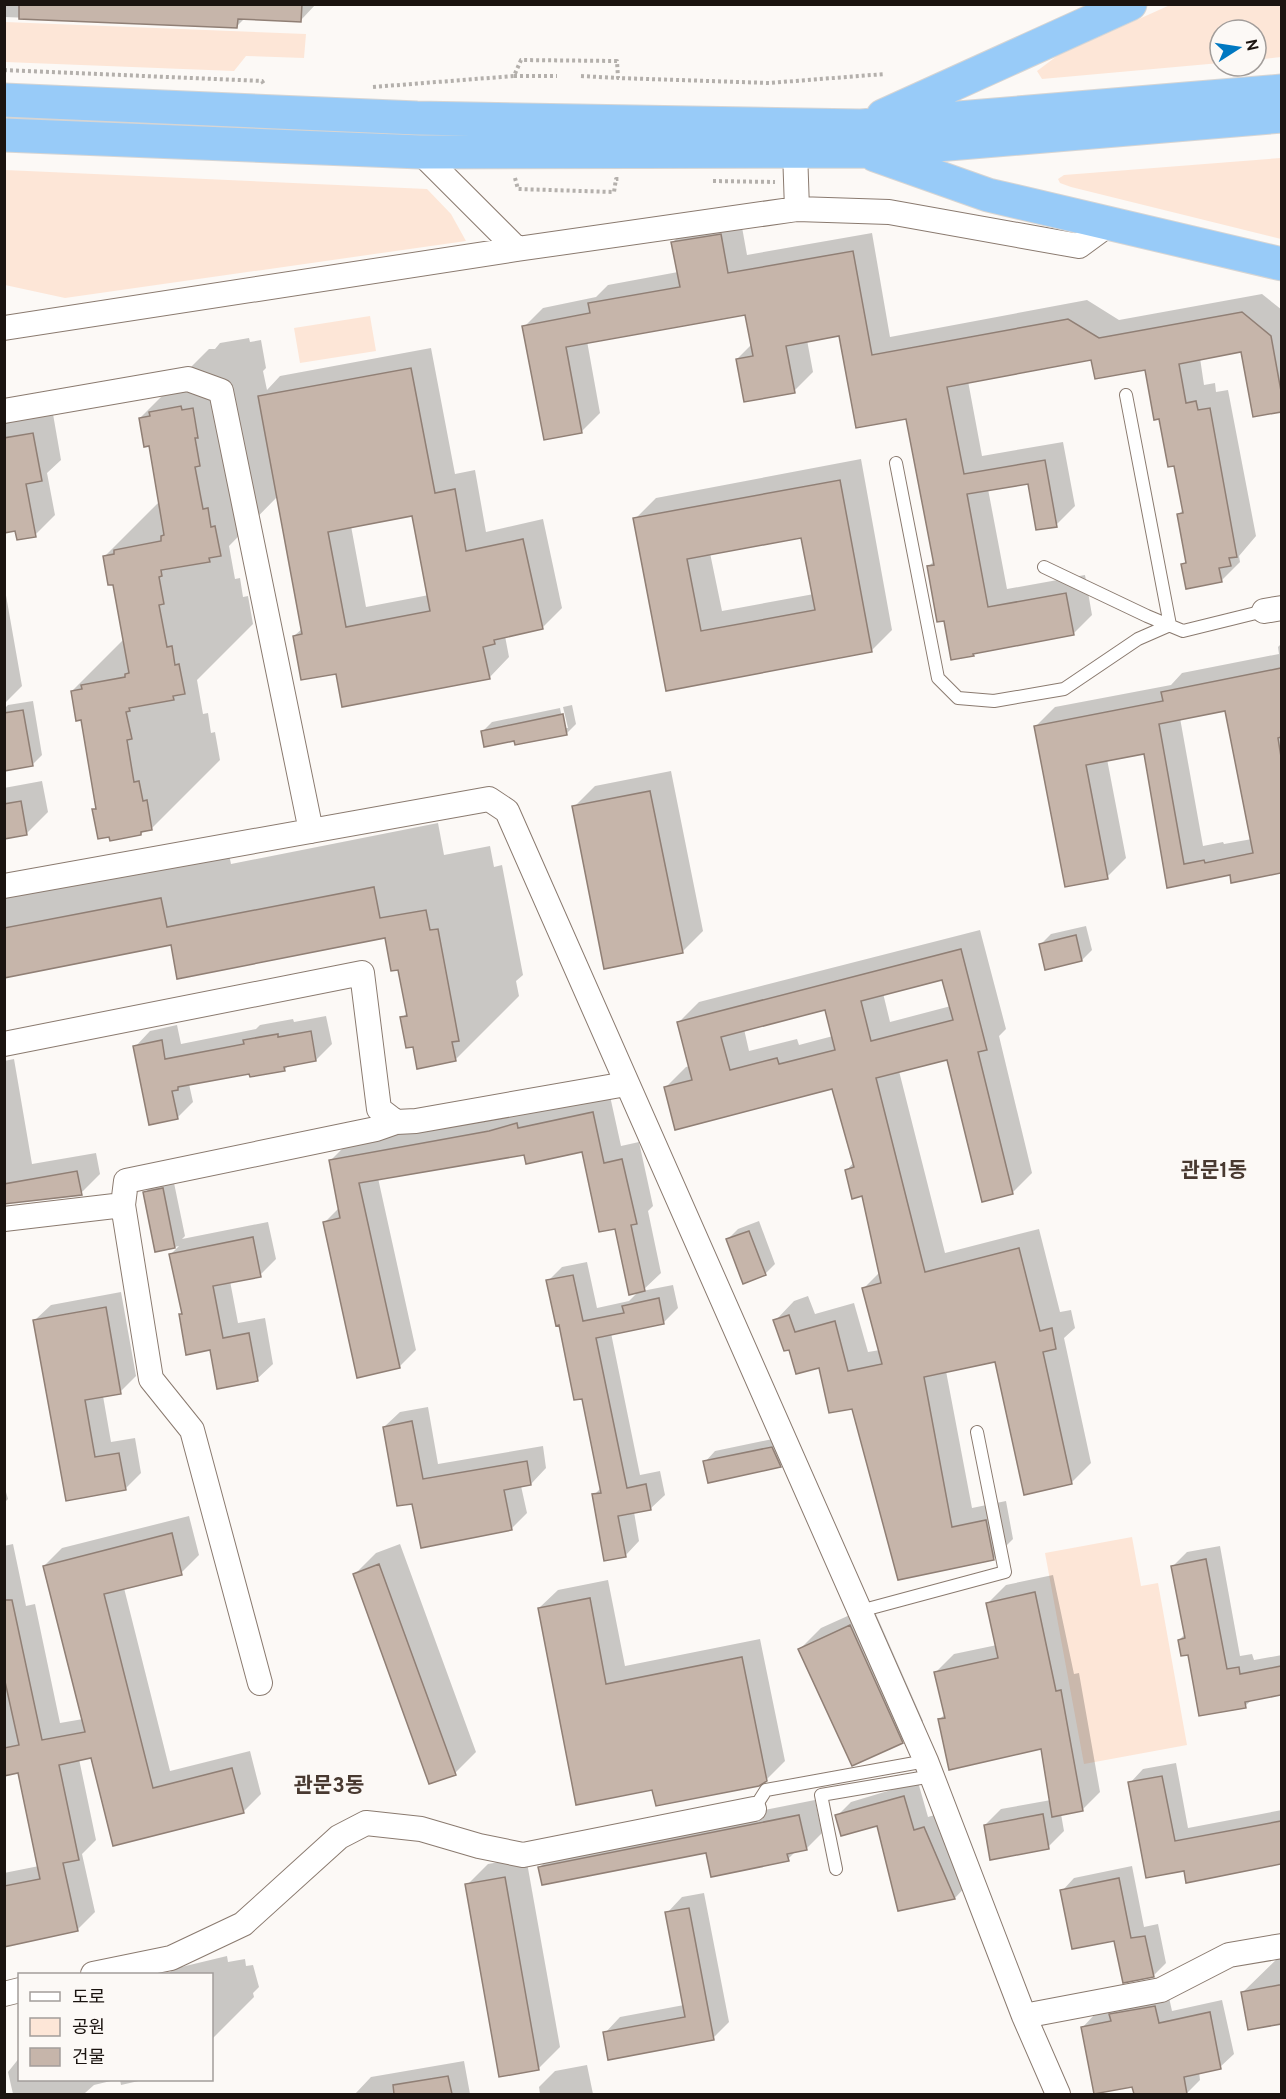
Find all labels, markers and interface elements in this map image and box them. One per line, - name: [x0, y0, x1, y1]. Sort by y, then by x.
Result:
- north arrow: [1208, 18, 1268, 78]
- text: N: [1240, 38, 1262, 53]
- district label: 관문1동: [1181, 1158, 1247, 1185]
- district label: 관문3동: [294, 1773, 364, 1800]
- legend: [18, 1973, 213, 2081]
- text: 도로: [72, 1987, 105, 2010]
- text: 공원: [72, 2017, 105, 2040]
- text: 건물: [72, 2047, 105, 2070]

